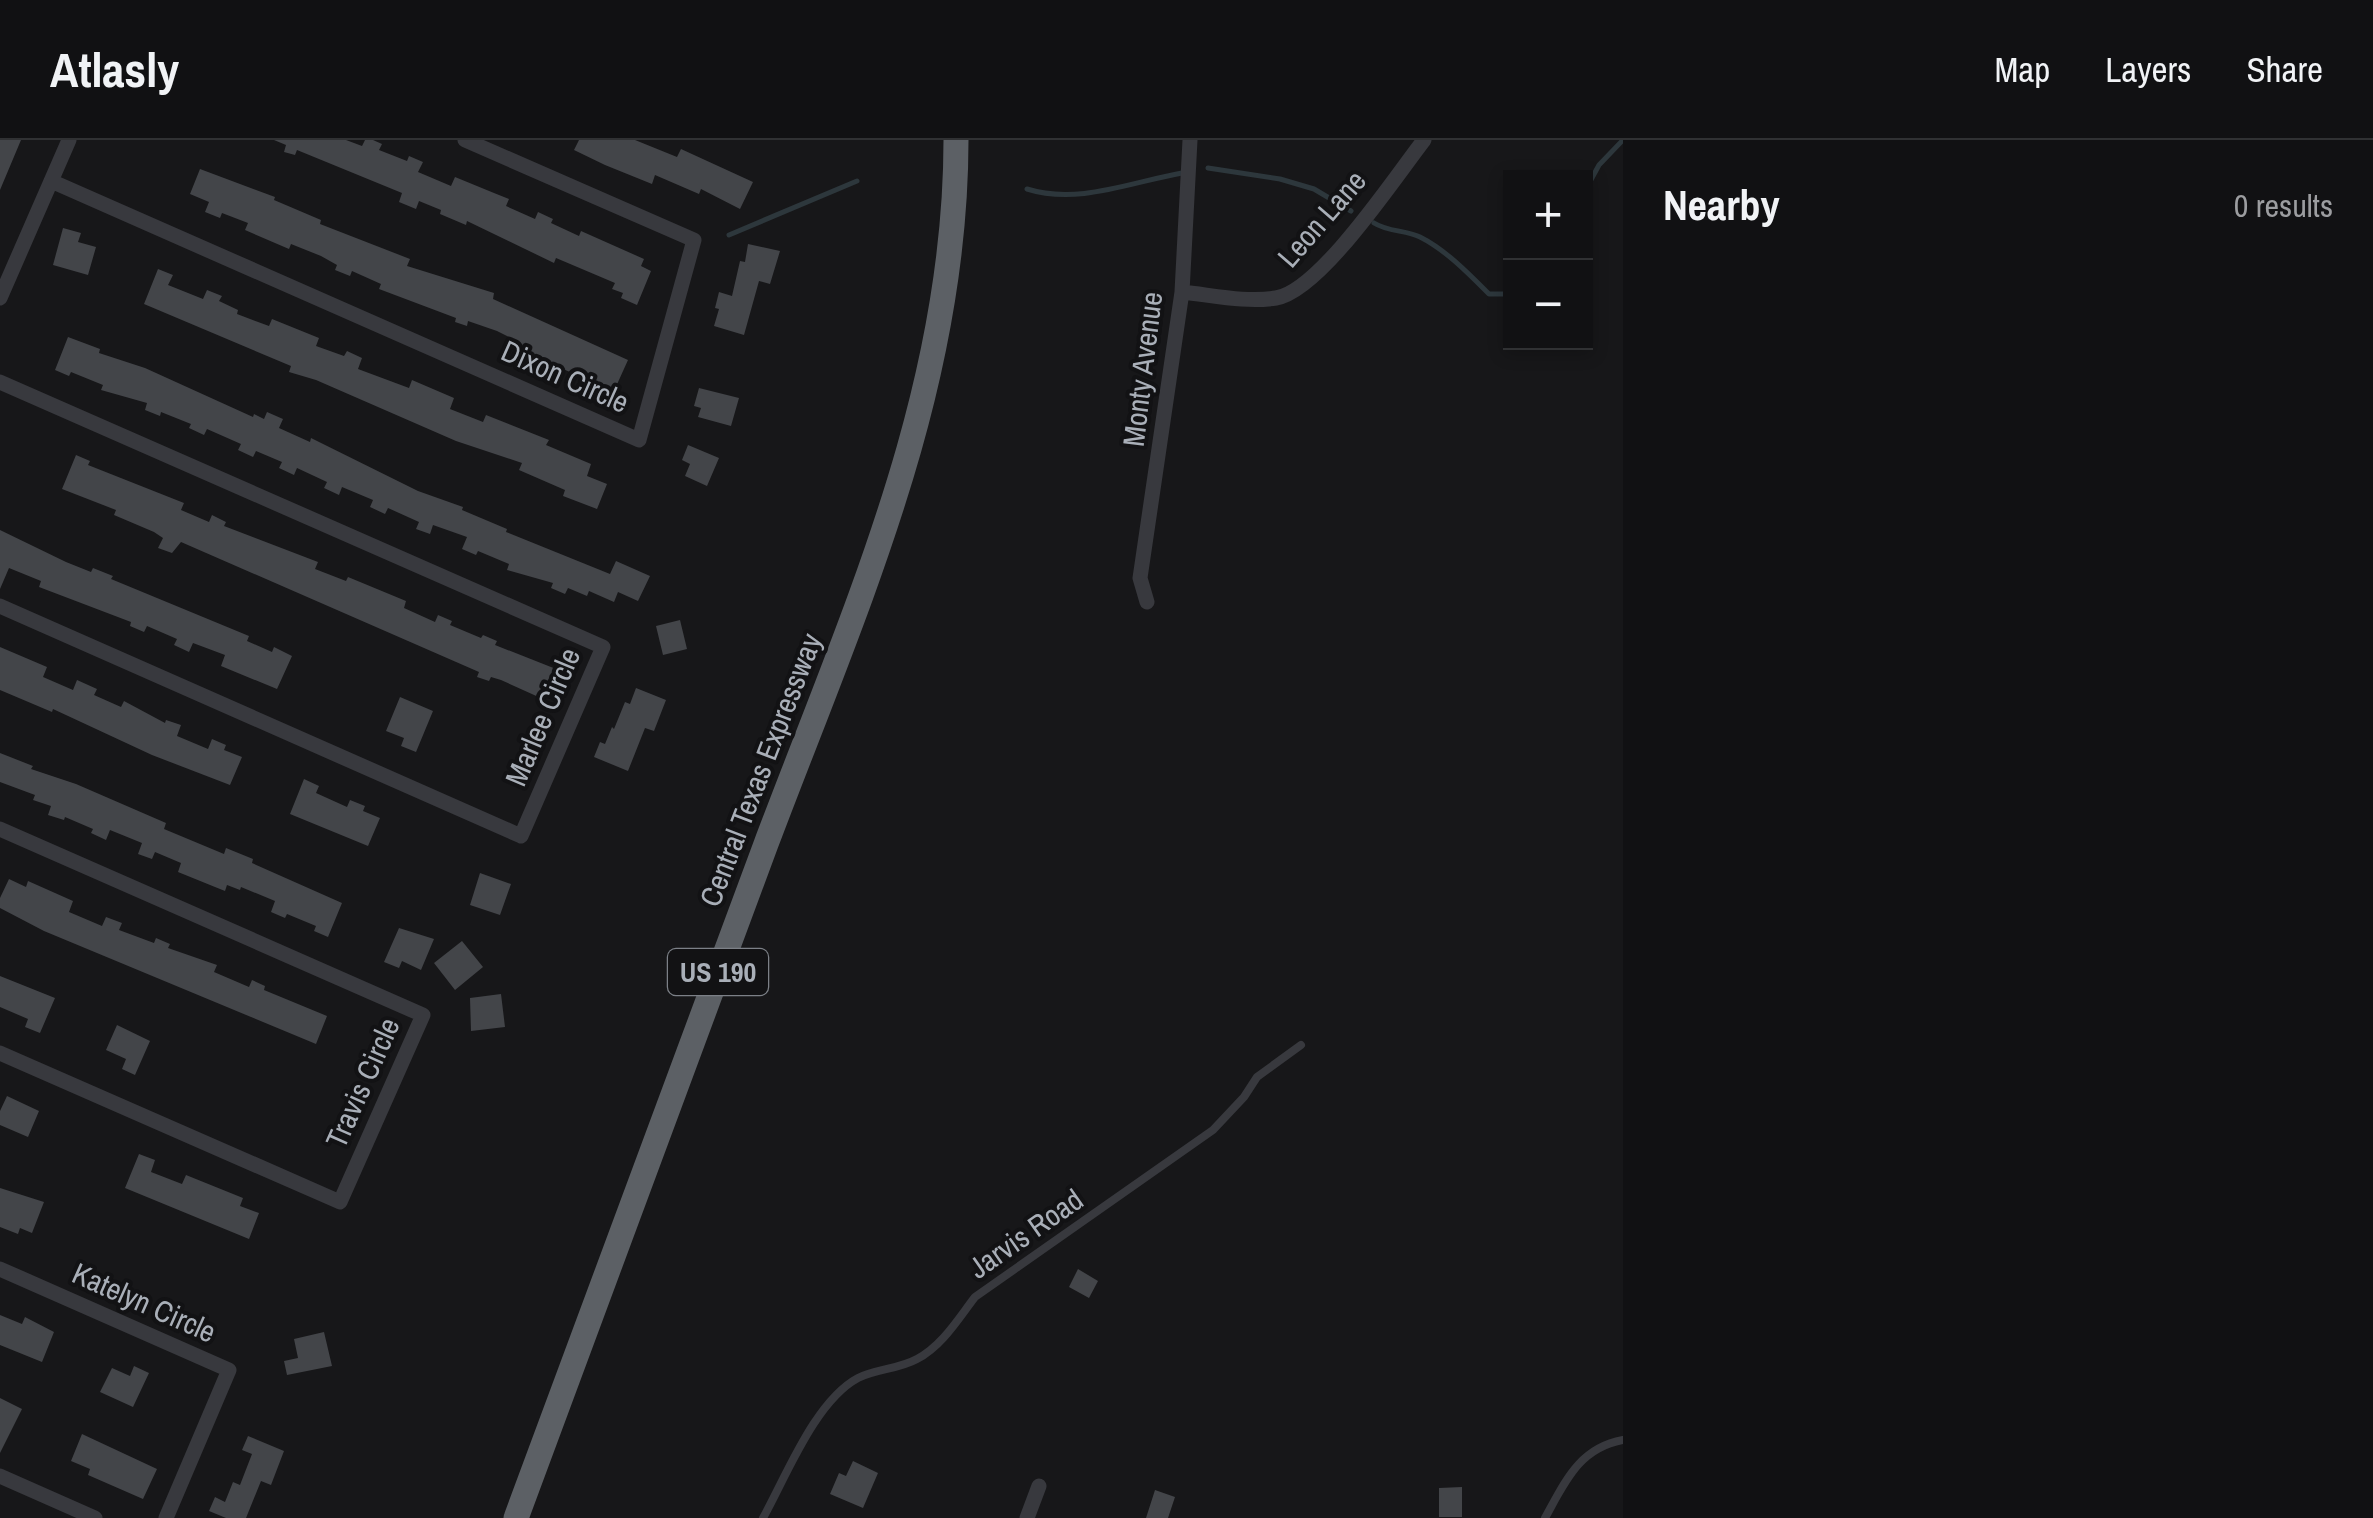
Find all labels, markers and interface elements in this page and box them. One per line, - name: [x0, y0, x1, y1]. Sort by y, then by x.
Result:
- text: Atlasly: [50, 37, 179, 102]
- text: Map: [1994, 46, 2050, 93]
- text: Layers: [2105, 46, 2191, 93]
- text: Share: [2246, 46, 2323, 93]
- street label: Leon Lane: [1268, 161, 1374, 275]
- map controls: [1503, 170, 1593, 350]
- button: +: [1503, 170, 1593, 260]
- text: Nearby: [1663, 177, 1780, 233]
- text: 0 results: [2234, 184, 2333, 227]
- button: −: [1503, 260, 1593, 350]
- street label: Monty Avenue: [1113, 289, 1171, 448]
- street label: Dixon Circle: [495, 330, 635, 422]
- street label: Central Texas Expressway: [690, 627, 831, 912]
- street label: Marlee Circle: [495, 641, 589, 792]
- road number: US 190: [668, 949, 768, 995]
- street label: Travis Circle: [316, 1011, 409, 1154]
- street label: Jarvis Road: [960, 1179, 1091, 1287]
- street label: Katelyn Circle: [66, 1253, 222, 1351]

